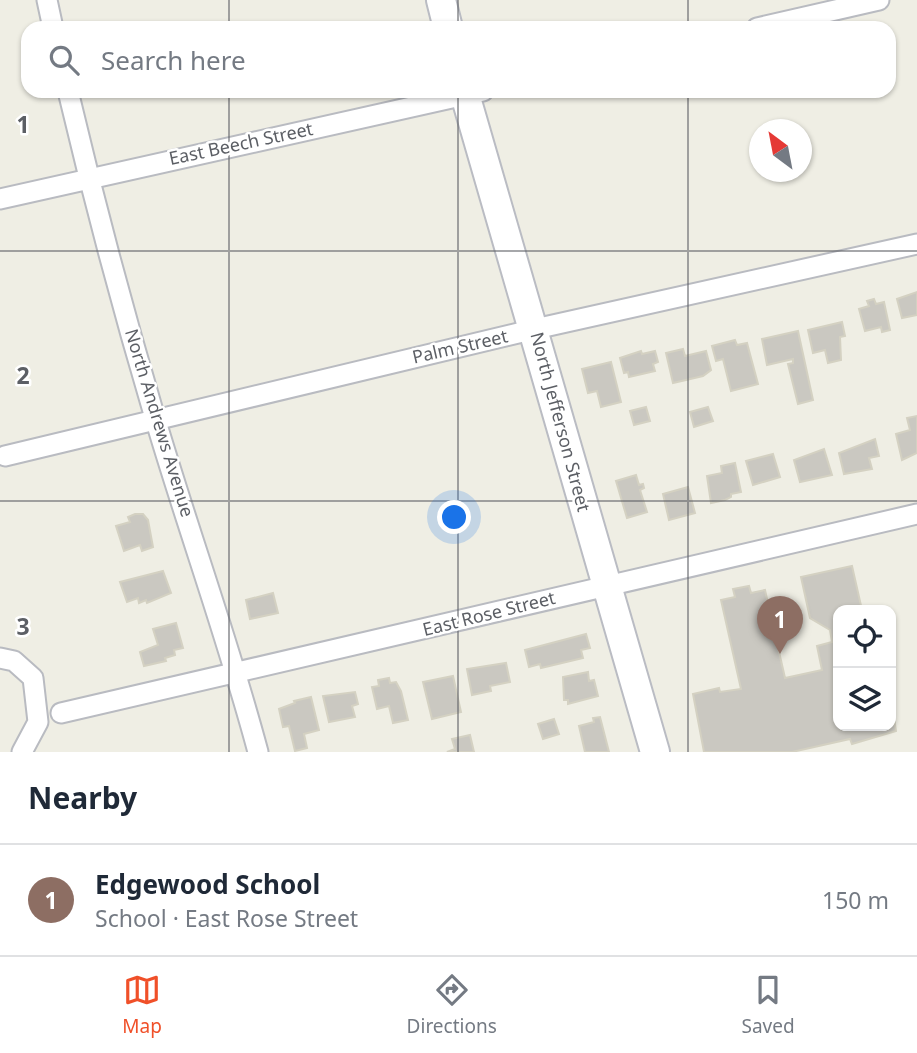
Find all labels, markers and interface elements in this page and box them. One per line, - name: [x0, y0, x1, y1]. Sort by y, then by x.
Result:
- search box: [21, 21, 896, 98]
- icon: search: [45, 41, 83, 79]
- text: Search here: [101, 42, 246, 78]
- text: 1: [16, 108, 30, 140]
- street label: East Beech Street: [167, 116, 315, 170]
- north arrow: [749, 119, 812, 182]
- street label: Palm Street: [410, 323, 510, 369]
- street label: North Andrews Avenue: [120, 326, 200, 520]
- street label: North Jefferson Street: [525, 329, 597, 515]
- text: 2: [16, 359, 30, 391]
- your location: [437, 500, 471, 534]
- street label: East Rose Street: [420, 585, 558, 641]
- pin: 1: [757, 596, 803, 654]
- map controls: [833, 605, 896, 731]
- button: locate: [833, 605, 896, 668]
- text: 3: [16, 610, 30, 642]
- button: layers: [833, 668, 896, 731]
- text: Nearby: [28, 777, 137, 818]
- text: Edgewood School: [95, 866, 320, 902]
- text: 1: [44, 884, 58, 916]
- text: 150 m: [822, 884, 889, 916]
- text: School · East Rose Street: [95, 902, 358, 934]
- tab: Map: [122, 971, 162, 1039]
- tab: Directions: [407, 971, 497, 1039]
- tab: Saved: [741, 971, 795, 1039]

